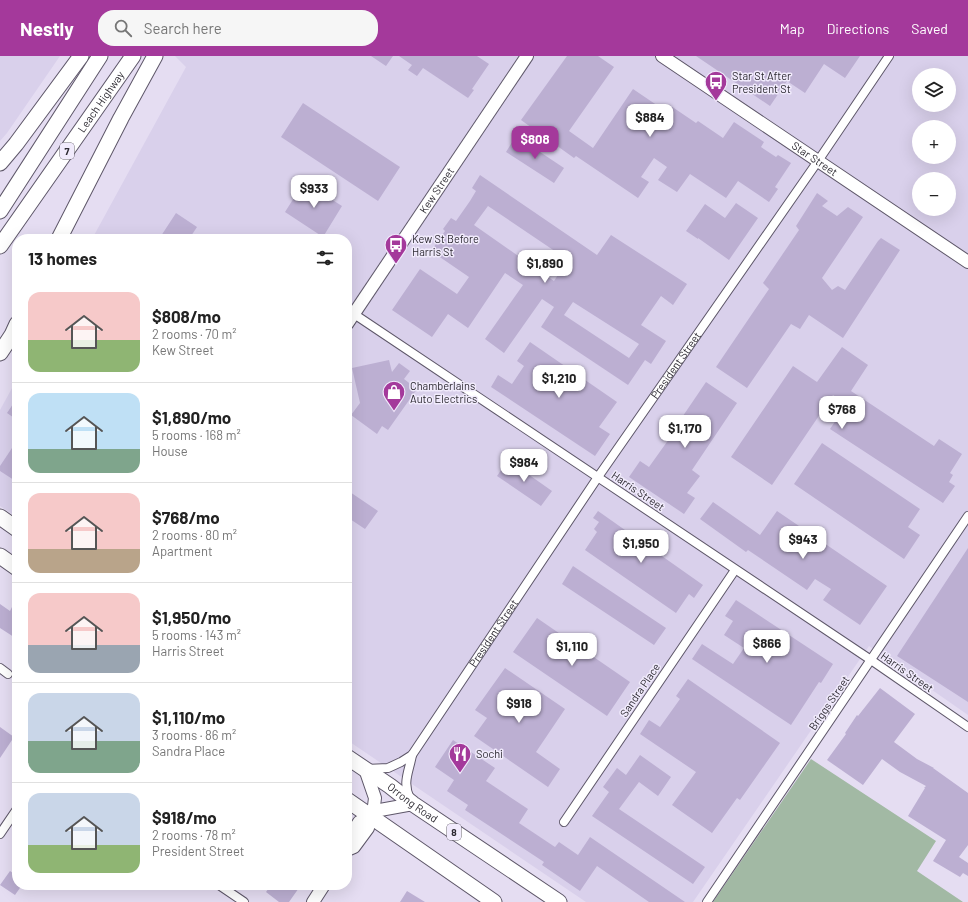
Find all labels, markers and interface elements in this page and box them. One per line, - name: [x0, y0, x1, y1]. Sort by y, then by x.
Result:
- search box: [98, 10, 378, 46]
- text: Nestly: [20, 17, 74, 40]
- icon: search: [112, 17, 134, 39]
- text: Search here: [144, 19, 222, 37]
- text: Map: [780, 20, 805, 37]
- text: Directions: [827, 20, 889, 37]
- text: Saved: [911, 20, 948, 37]
- street label: Leach Highway: [75, 68, 126, 135]
- map controls: [912, 68, 956, 216]
- button: layers: [912, 68, 956, 112]
- bus stop icon: Star St After President St: [703, 69, 729, 102]
- place label: Star St After President St: [732, 69, 791, 95]
- pin: $884: [626, 104, 674, 138]
- text: $884: [635, 109, 665, 125]
- button: +: [912, 120, 956, 164]
- pin: $808: [511, 126, 559, 160]
- text: $808: [521, 131, 549, 147]
- street label: Star Street: [790, 138, 840, 178]
- road number: 7: [60, 143, 74, 159]
- street label: Kew Street: [416, 165, 456, 215]
- button: −: [912, 172, 956, 216]
- pin: $933: [290, 175, 338, 209]
- text: $933: [300, 180, 328, 196]
- bus stop icon: Kew St Before Harris St: [383, 232, 409, 265]
- place label: Kew St Before Harris St: [412, 232, 479, 258]
- icon: filters: [314, 247, 336, 269]
- text: 13 homes: [28, 248, 97, 268]
- pin: $1,890: [512, 250, 578, 284]
- text: $1,890: [527, 255, 563, 271]
- text: $808/mo: [152, 306, 221, 326]
- icon: home: [60, 308, 108, 356]
- text: 2 rooms · 70 m²: [152, 326, 236, 342]
- street label: President Street: [648, 329, 703, 401]
- text: Kew Street: [152, 342, 214, 358]
- pin: $1,210: [526, 365, 592, 399]
- text: $1,210: [542, 370, 576, 386]
- shop icon: Chamberlains Auto Electrics: [381, 379, 407, 412]
- place label: Chamberlains Auto Electrics: [410, 379, 477, 405]
- pin: $768: [818, 396, 866, 430]
- text: $768: [828, 401, 856, 417]
- text: $1,890/mo: [152, 407, 231, 427]
- icon: home: [60, 409, 108, 457]
- pin: $1,170: [652, 415, 718, 449]
- text: $1,170: [668, 420, 702, 436]
- text: 5 rooms · 168 m²: [152, 427, 241, 443]
- text: House: [152, 443, 188, 459]
- pin: $984: [500, 449, 548, 483]
- text: $984: [509, 454, 539, 470]
- street label: Harris Street: [609, 468, 667, 513]
- text: $768/mo: [152, 507, 220, 527]
- icon: home: [60, 509, 108, 557]
- pin: $943: [779, 526, 827, 560]
- text: 2 rooms · 80 m²: [152, 527, 237, 543]
- pin: $1,950: [608, 530, 674, 564]
- text: $943: [788, 531, 818, 547]
- text: $1,950: [623, 535, 659, 551]
- text: Apartment: [152, 543, 213, 559]
- street label: President Street: [466, 597, 520, 669]
- text: $1,950/mo: [152, 607, 231, 627]
- icon: home: [60, 609, 108, 657]
- text: 5 rooms · 143 m²: [152, 627, 241, 643]
- pin: $866: [743, 630, 791, 664]
- pin: $1,110: [539, 633, 605, 667]
- text: $866: [753, 635, 781, 651]
- text: $1,110: [556, 638, 588, 654]
- text: Harris Street: [152, 643, 224, 659]
- street label: Harris Street: [879, 649, 936, 694]
- street label: Sandra Place: [617, 660, 662, 719]
- street label: Briggs Street: [806, 673, 852, 732]
- pin: $918: [495, 690, 543, 724]
- text: $918: [506, 695, 532, 711]
- text: $1,110/mo: [152, 707, 225, 727]
- icon: home: [60, 709, 108, 757]
- text: 3 rooms · 86 m²: [152, 727, 236, 743]
- restaurant icon: Sochi: [447, 741, 473, 774]
- text: Sandra Place: [152, 743, 225, 759]
- place label: Sochi: [476, 747, 503, 760]
- street label: Orrong Road: [385, 780, 441, 825]
- text: $918/mo: [152, 807, 217, 827]
- icon: home: [60, 809, 108, 857]
- road number: 8: [447, 824, 461, 840]
- text: 2 rooms · 78 m²: [152, 827, 236, 843]
- text: President Street: [152, 843, 245, 859]

